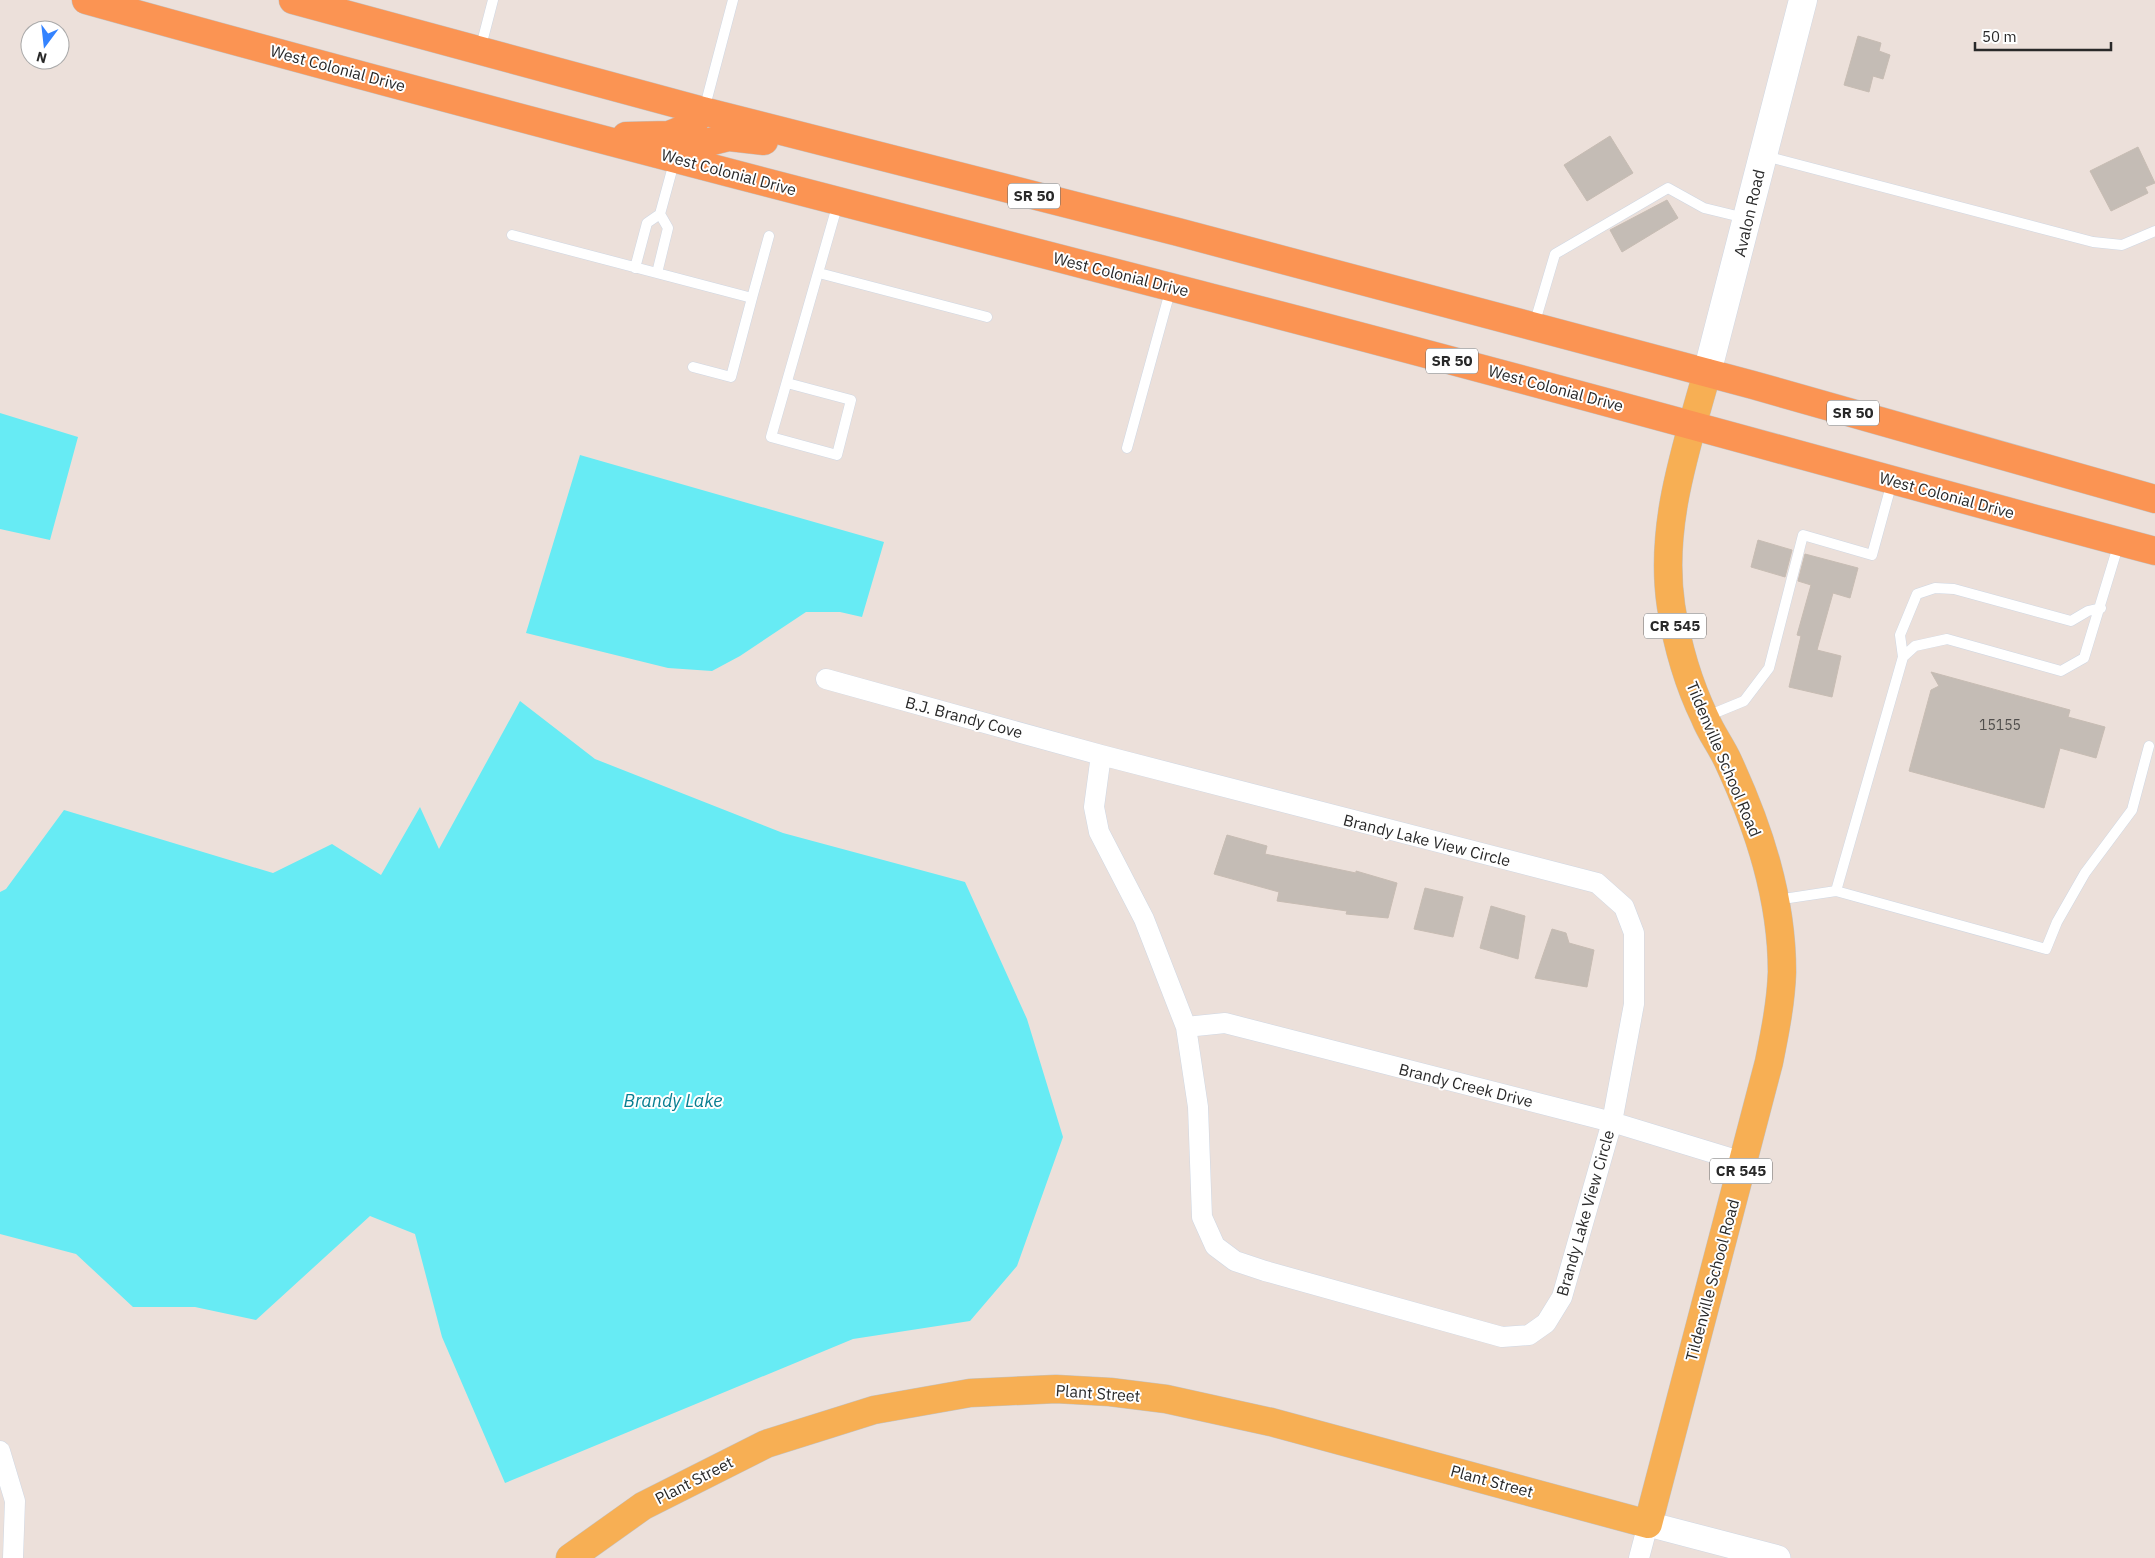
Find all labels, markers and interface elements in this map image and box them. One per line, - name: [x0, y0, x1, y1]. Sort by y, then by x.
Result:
- north arrow: [20, 20, 70, 70]
- scale bar: [1975, 20, 2111, 52]
- text: 50 m: [1982, 27, 2017, 46]
- street label: West Colonial Drive: [268, 40, 408, 96]
- text: N: [34, 48, 49, 68]
- street label: West Colonial Drive: [659, 144, 799, 200]
- street label: Avalon Road: [1729, 167, 1769, 259]
- road number: SR 50: [1008, 184, 1060, 208]
- street label: West Colonial Drive: [1051, 247, 1191, 301]
- road number: SR 50: [1426, 348, 1478, 374]
- street label: West Colonial Drive: [1486, 360, 1626, 416]
- road number: SR 50: [1827, 400, 1879, 426]
- street label: West Colonial Drive: [1877, 467, 2017, 523]
- road number: CR 545: [1644, 614, 1706, 638]
- street label: Tildenville School Road: [1682, 678, 1766, 840]
- street label: B.J. Brandy Cove: [903, 692, 1025, 742]
- house number: 15155: [1979, 716, 2021, 734]
- street label: Brandy Lake View Circle: [1341, 810, 1513, 871]
- street label: Brandy Creek Drive: [1397, 1059, 1535, 1111]
- water label: Brandy Lake: [624, 1089, 722, 1112]
- street label: Brandy Lake View Circle: [1552, 1128, 1618, 1298]
- road number: CR 545: [1710, 1158, 1772, 1184]
- street label: Tildenville School Road: [1681, 1197, 1743, 1363]
- street label: Plant Street: [1055, 1380, 1141, 1406]
- street label: Plant Street: [652, 1452, 736, 1508]
- street label: Plant Street: [1448, 1460, 1536, 1502]

